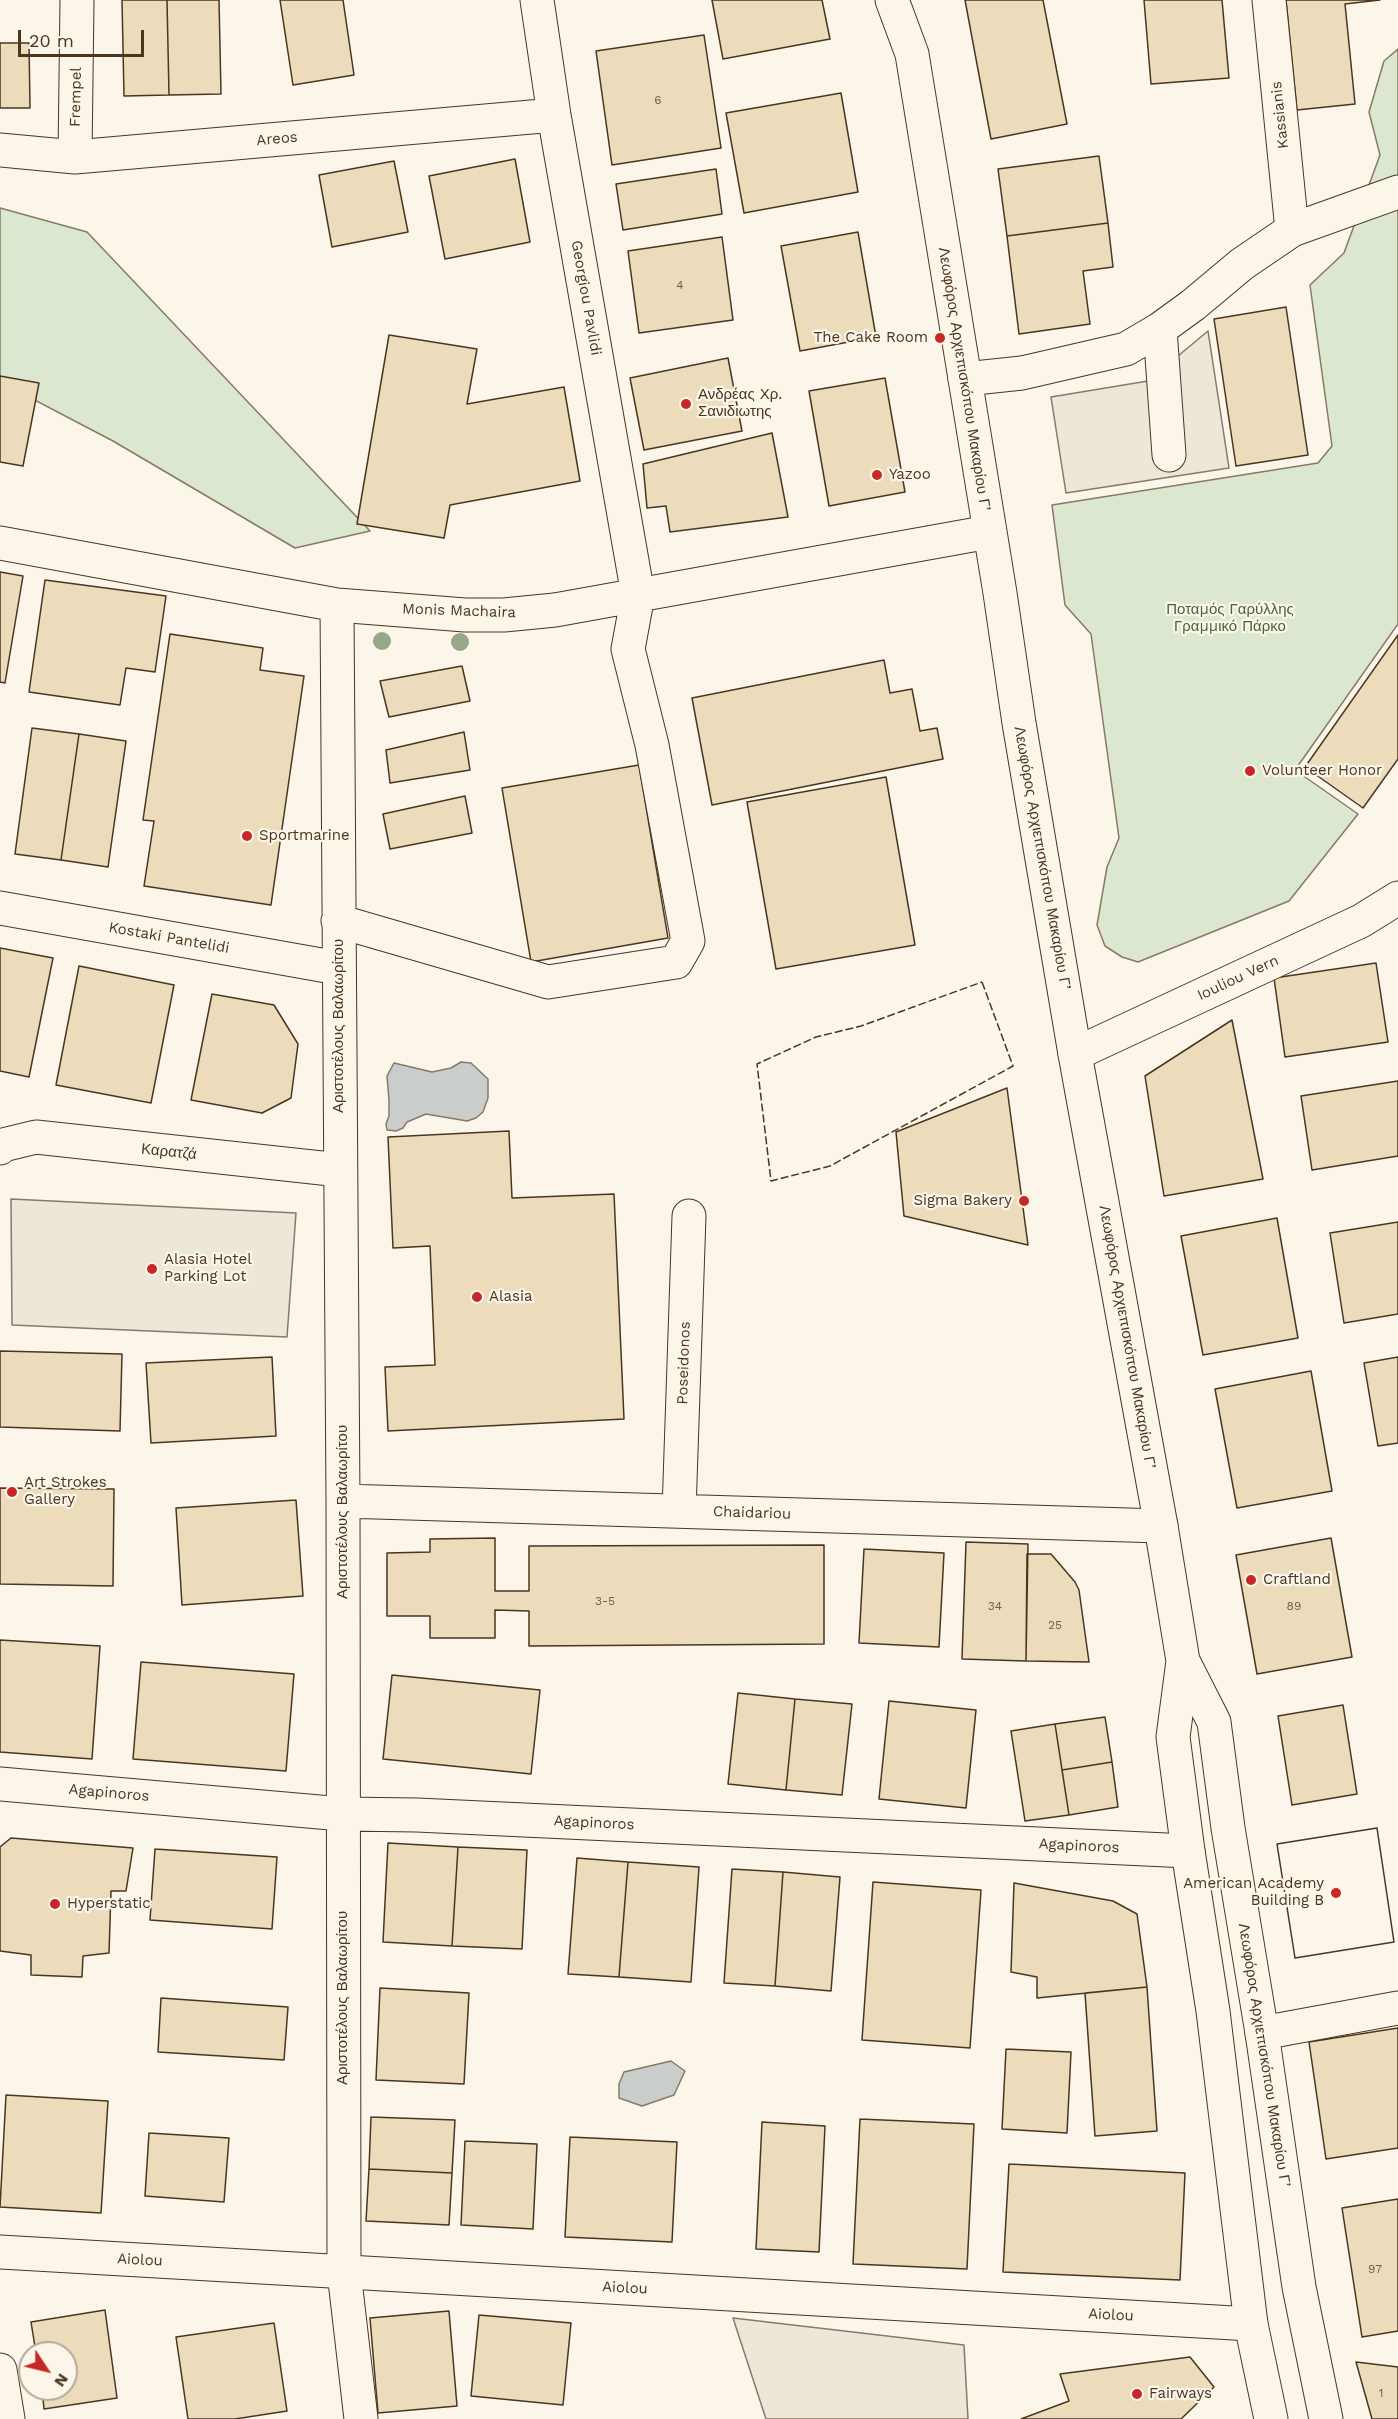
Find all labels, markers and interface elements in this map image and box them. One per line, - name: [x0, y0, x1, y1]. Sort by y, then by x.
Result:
- scale bar: [21, 18, 147, 56]
- text: 20 m: [29, 30, 74, 51]
- street label: Frempel: [66, 67, 86, 127]
- street label: Kassianis: [1268, 80, 1292, 150]
- house number: 6: [654, 93, 662, 107]
- street label: Areos: [256, 128, 298, 150]
- street label: Georgiou Pavlidi: [567, 239, 605, 357]
- street label: Λεωφόρος Αρχιεπισκόπου Μακαρίου Γ’: [934, 246, 994, 512]
- house number: 4: [676, 278, 684, 292]
- place label: The Cake Room: [813, 329, 928, 347]
- marker: The Cake Room: [933, 331, 947, 345]
- place label: Ανδρέας Χρ. Σανιδιωτης: [698, 386, 782, 421]
- marker: Ανδρέας Χρ. Σανιδιωτης: [679, 397, 693, 411]
- place label: Yazoo: [889, 466, 931, 484]
- marker: Yazoo: [870, 468, 884, 482]
- street label: Monis Machaira: [402, 600, 516, 622]
- park label: Ποταμός Γαρύλλης Γραμμικό Πάρκο: [1166, 601, 1294, 636]
- street label: Λεωφόρος Αρχιεπισκόπου Μακαρίου Γ’: [1010, 725, 1074, 991]
- place label: Volunteer Honor: [1262, 762, 1382, 780]
- marker: Volunteer Honor: [1243, 764, 1257, 778]
- place label: Sportmarine: [259, 827, 350, 845]
- marker: Sportmarine: [240, 829, 254, 843]
- street label: Kostaki Pantelidi: [107, 919, 231, 957]
- street label: Αριστοτέλους Βαλαωρίτου: [330, 939, 348, 1113]
- street label: Iouliou Vern: [1194, 951, 1282, 1005]
- street label: Καρατζά: [140, 1140, 198, 1164]
- place label: Sigma Bakery: [914, 1192, 1012, 1210]
- marker: Sigma Bakery: [1017, 1194, 1031, 1208]
- street label: Λεωφόρος Αρχιεπισκόπου Μακαρίου Γ’: [1095, 1204, 1159, 1470]
- place label: Alasia Hotel Parking Lot: [164, 1251, 252, 1286]
- marker: Alasia Hotel Parking Lot: [145, 1262, 159, 1276]
- place label: Alasia: [489, 1288, 532, 1306]
- marker: Alasia: [470, 1290, 484, 1304]
- street label: Poseidonos: [674, 1321, 694, 1405]
- street label: Αριστοτέλους Βαλαωρίτου: [334, 1425, 352, 1599]
- place label: Art Strokes Gallery: [24, 1474, 107, 1509]
- marker: Art Strokes Gallery: [5, 1485, 19, 1499]
- street label: Chaidariou: [713, 1503, 791, 1523]
- place label: Craftland: [1263, 1571, 1331, 1589]
- marker: Craftland: [1244, 1573, 1258, 1587]
- house number: 3-5: [595, 1594, 615, 1608]
- house number: 34: [988, 1599, 1002, 1613]
- house number: 89: [1287, 1599, 1301, 1613]
- house number: 25: [1048, 1618, 1062, 1632]
- street label: Agapinoros: [68, 1781, 150, 1805]
- street label: Agapinoros: [553, 1812, 635, 1834]
- street label: Agapinoros: [1038, 1835, 1120, 1857]
- place label: American Academy Building B: [1183, 1875, 1324, 1910]
- marker: American Academy Building B: [1329, 1886, 1343, 1900]
- place label: Hyperstatic: [67, 1895, 151, 1913]
- marker: Hyperstatic: [48, 1897, 62, 1911]
- street label: Αριστοτέλους Βαλαωρίτου: [334, 1911, 352, 2085]
- street label: Λεωφόρος Αρχιεπισκόπου Μακαρίου Γ’: [1234, 1922, 1294, 2188]
- street label: Aiolou: [117, 2250, 163, 2270]
- house number: 97: [1368, 2262, 1382, 2276]
- street label: Aiolou: [602, 2278, 648, 2298]
- street label: Aiolou: [1088, 2305, 1134, 2325]
- north arrow: [18, 2341, 78, 2401]
- text: N: [50, 2370, 73, 2391]
- place label: Fairways: [1149, 2385, 1212, 2403]
- house number: 1: [1379, 2386, 1383, 2400]
- marker: Fairways: [1130, 2387, 1144, 2401]

